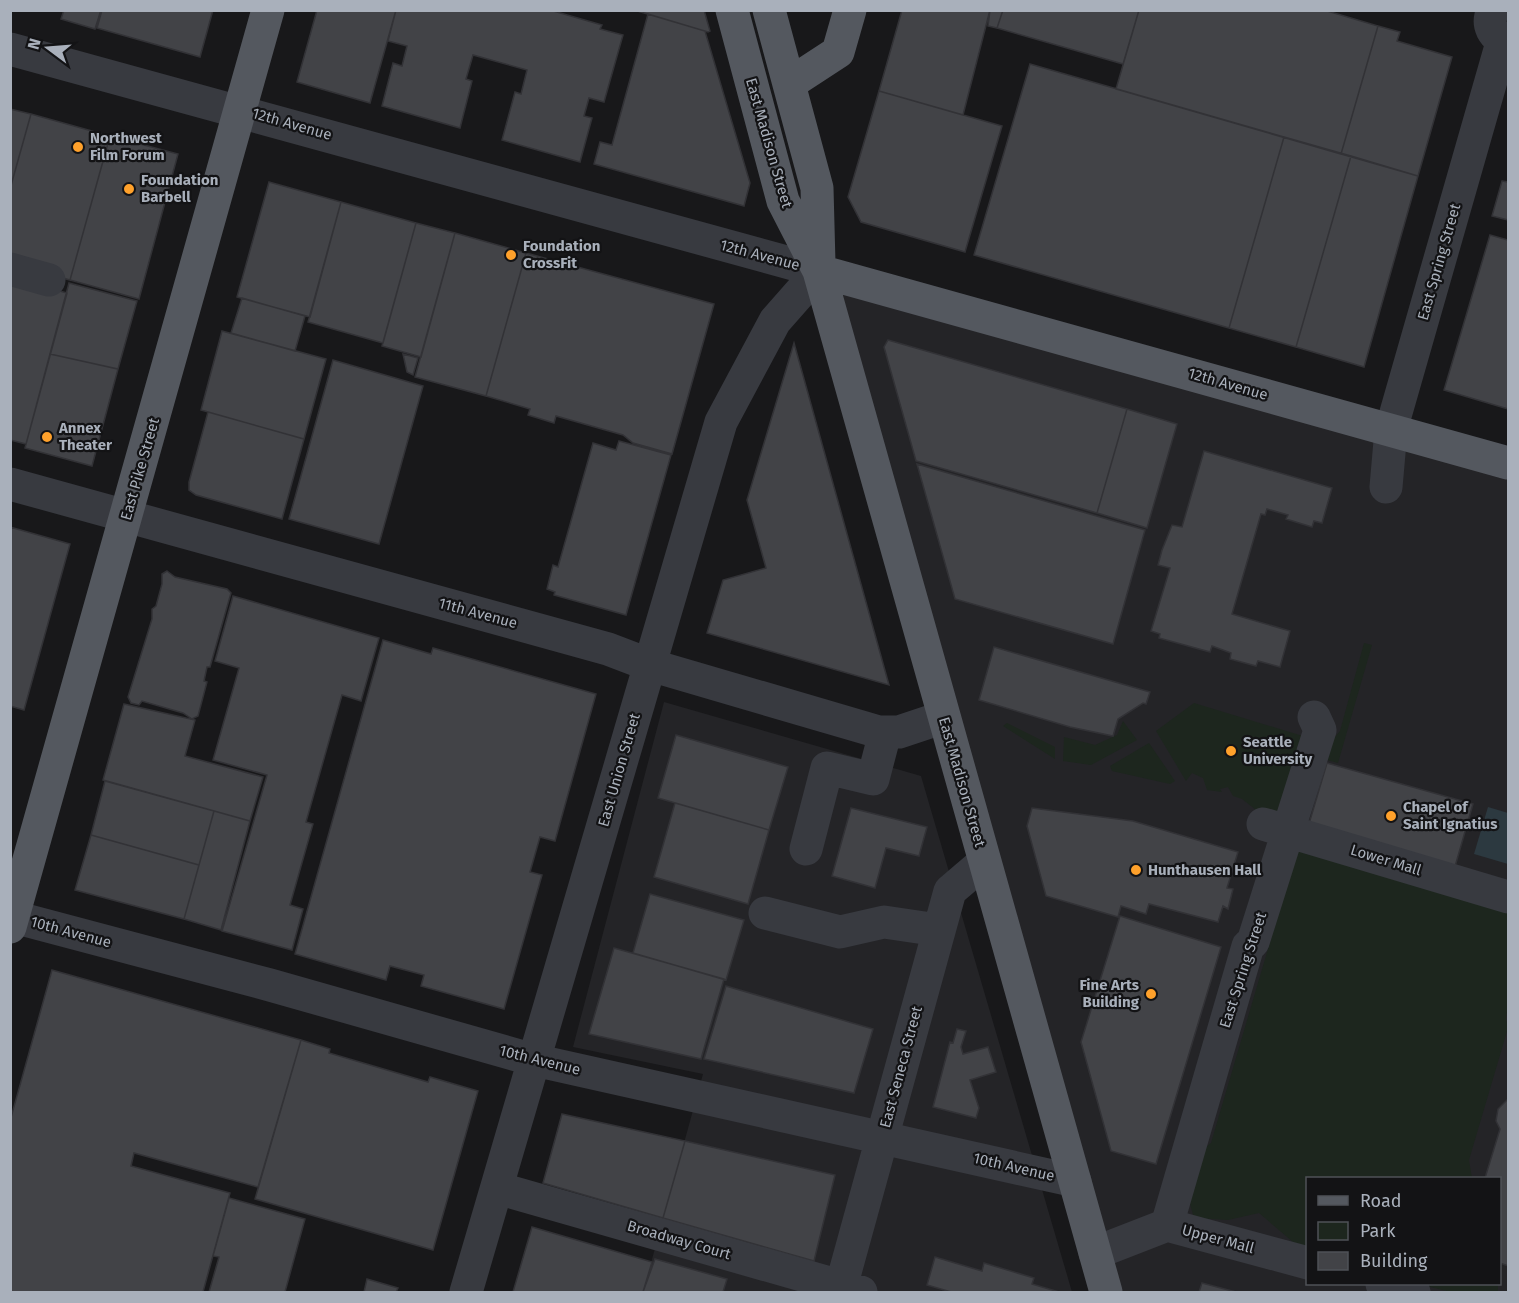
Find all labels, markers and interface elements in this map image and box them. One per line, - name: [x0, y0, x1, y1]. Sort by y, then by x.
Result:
- north arrow: [18, 18, 78, 78]
- text: N: [23, 36, 45, 52]
- street label: East Madison Street: [742, 76, 796, 211]
- street label: 12th Avenue: [250, 104, 334, 144]
- place label: Northwest Film Forum: [90, 129, 165, 164]
- marker: Northwest Film Forum: [71, 140, 85, 154]
- place label: Foundation Barbell: [141, 171, 218, 206]
- marker: Foundation Barbell: [122, 182, 136, 196]
- street label: East Spring Street: [1414, 201, 1464, 322]
- street label: 12th Avenue: [718, 236, 802, 274]
- place label: Foundation CrossFit: [523, 237, 600, 272]
- marker: Foundation CrossFit: [504, 248, 518, 262]
- street label: 12th Avenue: [1186, 364, 1270, 404]
- street label: East Pike Street: [117, 415, 163, 522]
- place label: Annex Theater: [58, 419, 113, 454]
- marker: Annex Theater: [40, 430, 54, 444]
- street label: 11th Avenue: [437, 594, 519, 632]
- street label: East Union Street: [594, 711, 644, 829]
- street label: East Madison Street: [935, 715, 989, 850]
- place label: Seattle University: [1243, 733, 1313, 768]
- marker: Seattle University: [1224, 744, 1238, 758]
- place label: Chapel of Saint Ignatius: [1403, 798, 1497, 833]
- marker: Chapel of Saint Ignatius: [1384, 809, 1398, 823]
- street label: Lower Mall: [1348, 841, 1424, 879]
- place label: Hunthausen Hall: [1148, 861, 1262, 879]
- marker: Hunthausen Hall: [1129, 863, 1143, 877]
- street label: East Spring Street: [1216, 909, 1270, 1030]
- street label: 10th Avenue: [29, 913, 113, 951]
- place label: Fine Arts Building: [1080, 976, 1140, 1011]
- marker: Fine Arts Building: [1144, 987, 1158, 1001]
- street label: East Seneca Street: [876, 1004, 926, 1130]
- street label: 10th Avenue: [498, 1041, 582, 1079]
- street label: 10th Avenue: [972, 1149, 1056, 1185]
- legend: [1306, 1177, 1501, 1285]
- text: Road: [1360, 1190, 1402, 1212]
- street label: Broadway Court: [625, 1217, 733, 1264]
- text: Park: [1360, 1220, 1396, 1242]
- street label: Upper Mall: [1180, 1221, 1257, 1257]
- text: Building: [1360, 1250, 1428, 1272]

